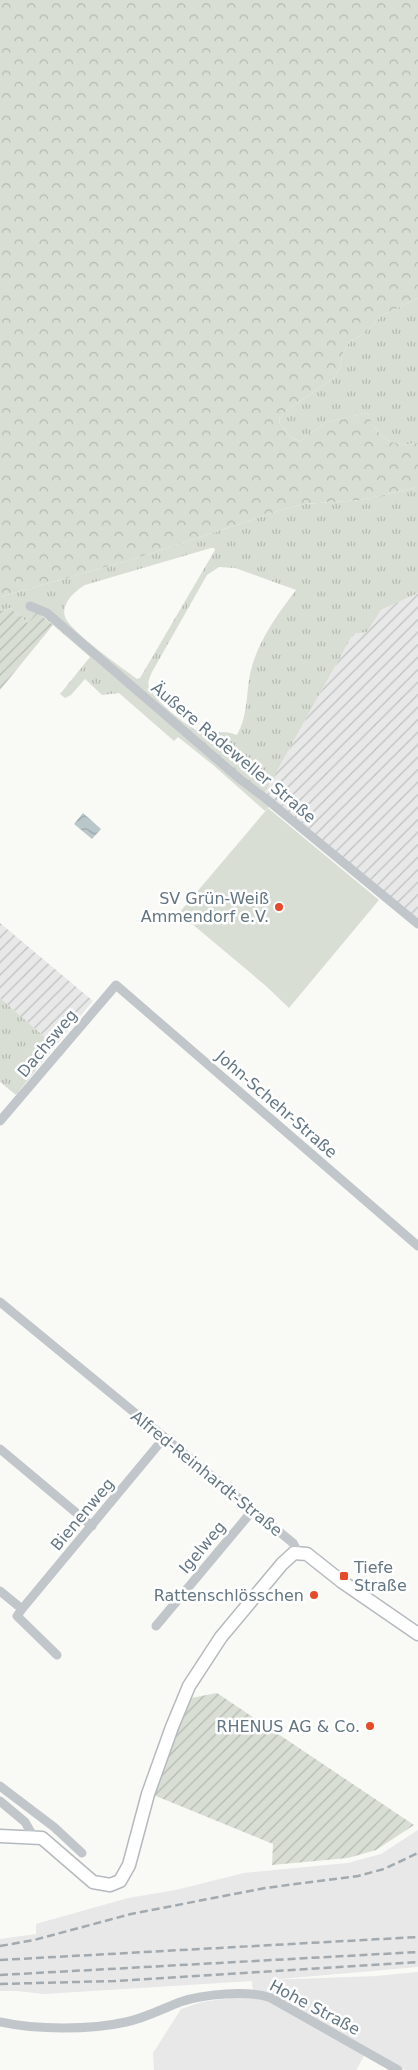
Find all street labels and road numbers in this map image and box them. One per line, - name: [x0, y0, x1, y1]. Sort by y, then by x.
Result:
- street label: Äußere Radeweller Straße: [148, 678, 320, 827]
- street label: Dachsweg: [14, 1006, 81, 1081]
- street label: John-Schehr-Straße: [212, 1046, 341, 1162]
- street label: Alfred-Reinhardt-Straße: [127, 1407, 286, 1540]
- street label: Bienenweg: [47, 1474, 118, 1554]
- street label: Igelweg: [175, 1517, 230, 1577]
- street label: Hohe Straße: [266, 1976, 363, 2039]

